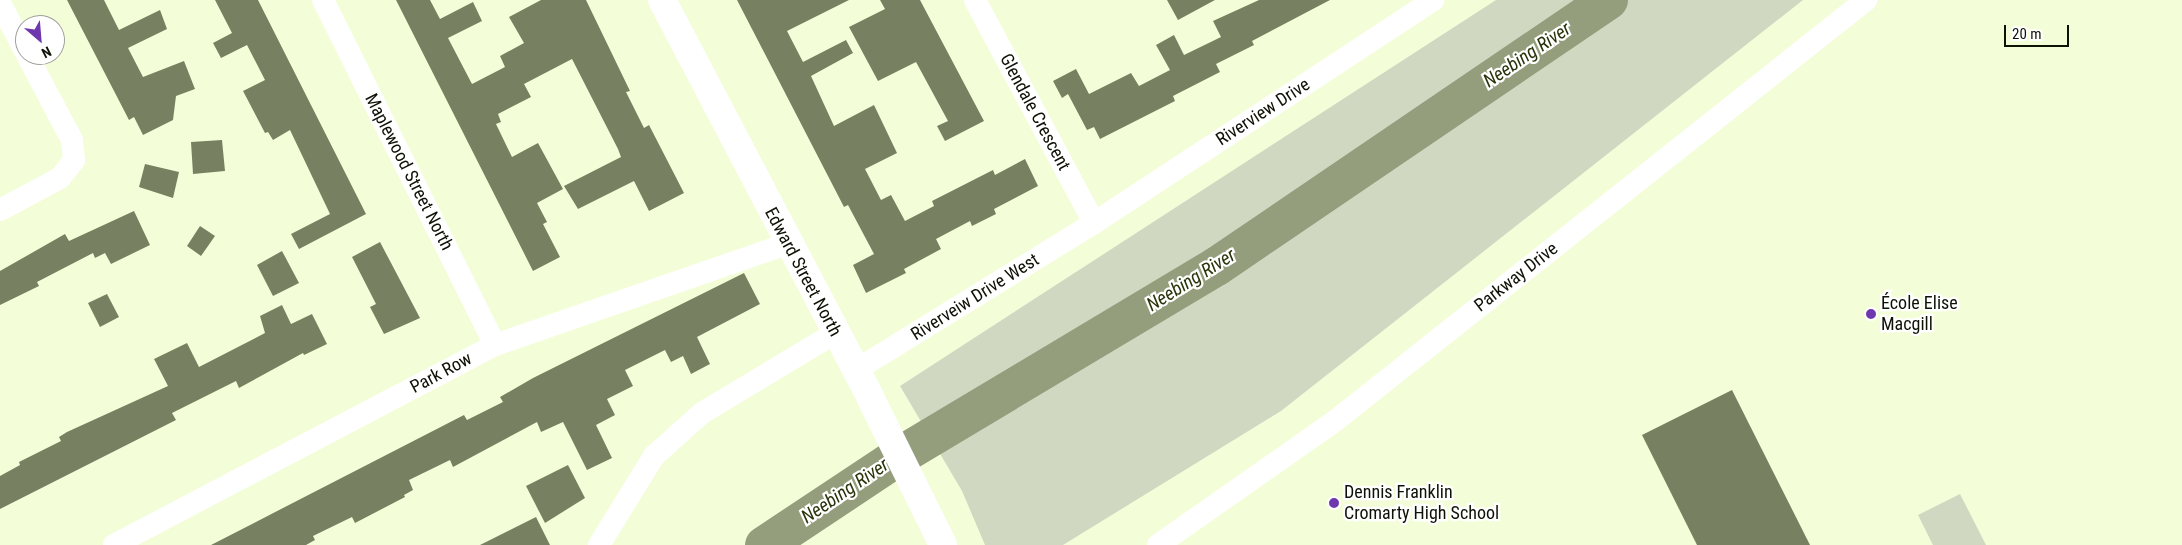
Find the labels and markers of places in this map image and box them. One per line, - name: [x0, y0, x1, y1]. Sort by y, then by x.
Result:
- place label: École Elise Macgill: [1881, 293, 1958, 336]
- marker: École Elise Macgill: [1865, 308, 1877, 320]
- place label: Dennis Franklin Cromarty High School: [1344, 482, 1499, 524]
- marker: Dennis Franklin Cromarty High School: [1328, 497, 1340, 509]

